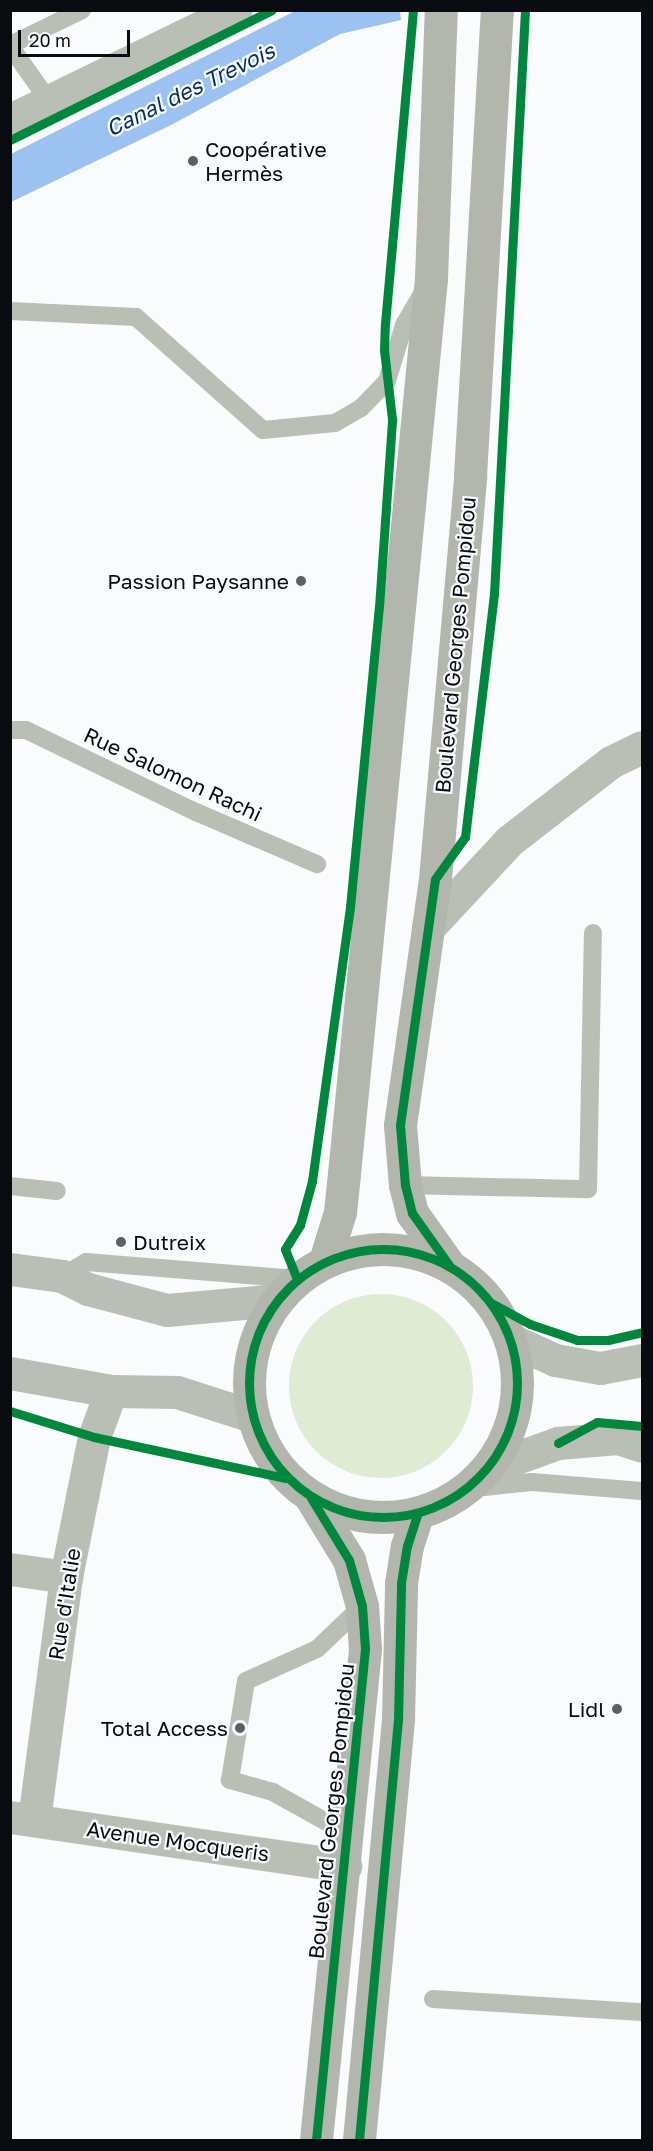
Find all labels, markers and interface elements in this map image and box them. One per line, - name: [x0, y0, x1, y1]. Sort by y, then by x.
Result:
- scale bar: [21, 18, 134, 56]
- text: 20 m: [29, 29, 71, 51]
- water label: Canal des Trevois: [101, 37, 279, 141]
- place label: Coopérative Hermès: [205, 136, 327, 186]
- marker: Coopérative Hermès: [186, 154, 200, 168]
- street label: Boulevard Georges Pompidou: [429, 496, 481, 794]
- place label: Passion Paysanne: [107, 568, 289, 594]
- marker: Passion Paysanne: [294, 574, 308, 588]
- street label: Rue Salomon Rachi: [80, 722, 266, 826]
- place label: Dutreix: [133, 1229, 206, 1255]
- marker: Dutreix: [114, 1235, 128, 1249]
- street label: Rue d'Italie: [43, 1546, 85, 1662]
- street label: Boulevard Georges Pompidou: [303, 1662, 359, 1960]
- place label: Lidl: [568, 1696, 605, 1722]
- marker: Lidl: [610, 1702, 624, 1716]
- place label: Total Access: [101, 1715, 228, 1741]
- marker: Total Access: [233, 1721, 247, 1735]
- street label: Avenue Mocqueris: [85, 1816, 271, 1866]

